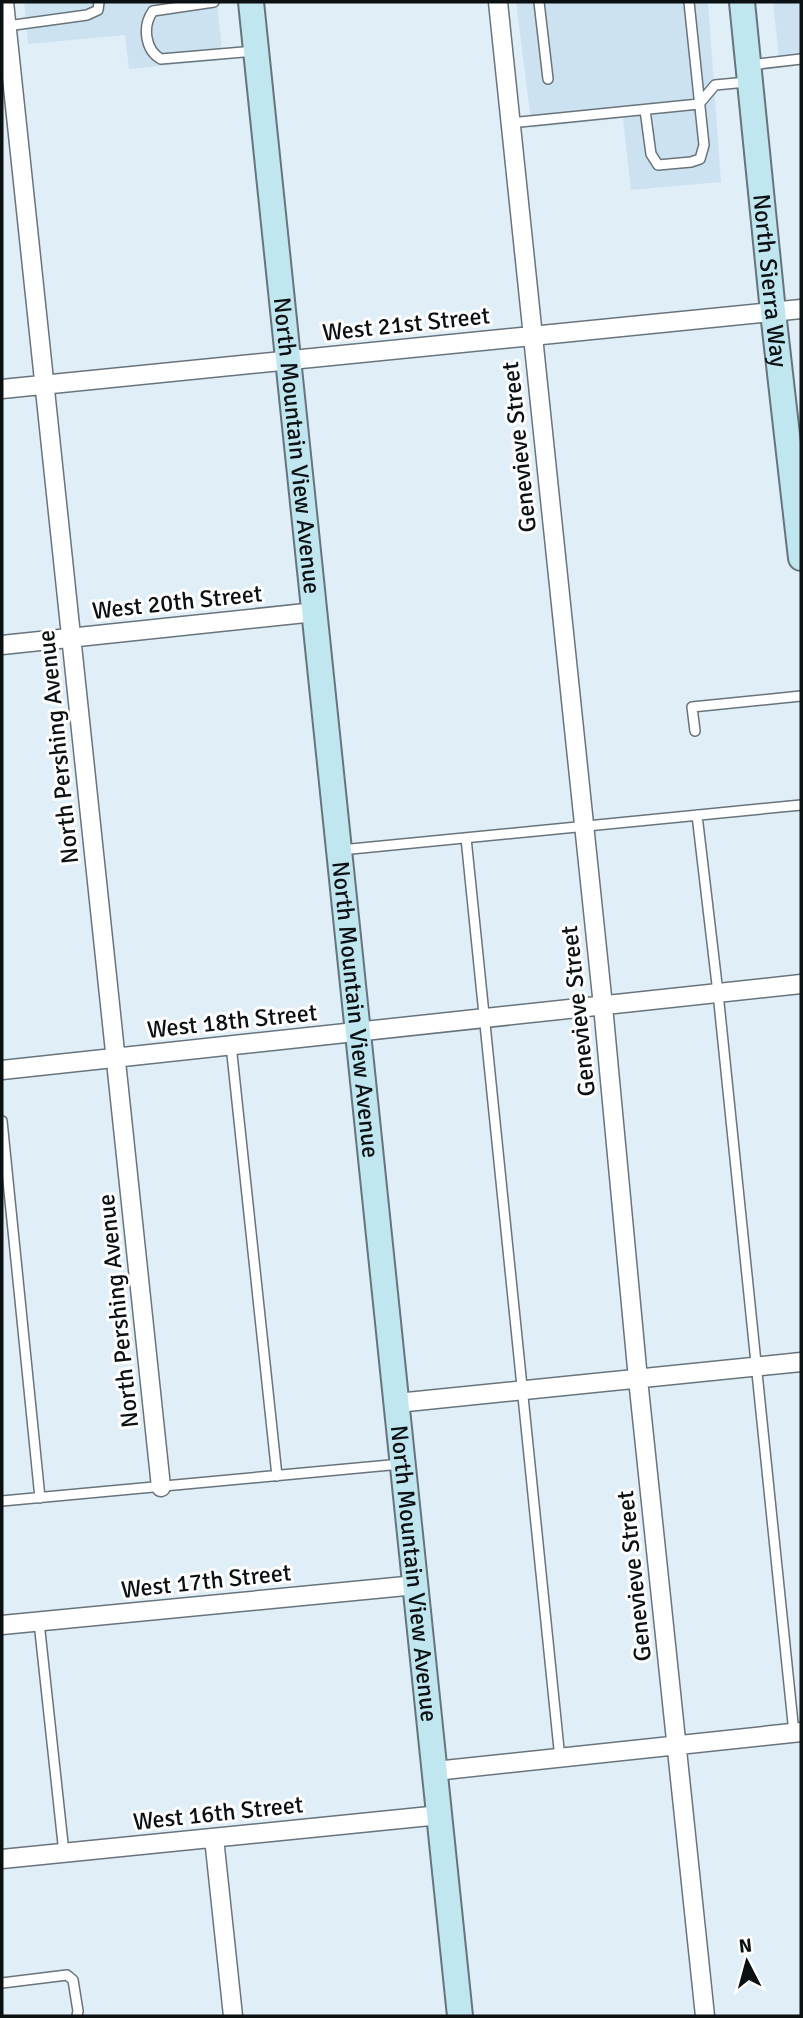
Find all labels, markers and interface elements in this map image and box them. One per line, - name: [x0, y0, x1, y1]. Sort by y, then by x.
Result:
- street label: North Sierra Way: [746, 192, 794, 369]
- street label: North Mountain View Avenue: [267, 296, 327, 596]
- street label: West 21st Street: [321, 300, 491, 348]
- street label: Genevieve Street: [495, 360, 543, 534]
- street label: West 20th Street: [90, 578, 264, 626]
- street label: North Pershing Avenue: [31, 629, 85, 865]
- street label: North Mountain View Avenue: [325, 860, 386, 1159]
- street label: Genevieve Street: [554, 924, 602, 1098]
- street label: West 18th Street: [145, 997, 319, 1045]
- street label: North Pershing Avenue: [91, 1193, 145, 1429]
- street label: North Mountain View Avenue: [384, 1424, 444, 1723]
- street label: Genevieve Street: [610, 1489, 658, 1663]
- street label: West 17th Street: [119, 1557, 293, 1605]
- street label: West 16th Street: [131, 1789, 305, 1837]
- north arrow: [712, 1927, 782, 1997]
- text: N: [738, 1933, 753, 1959]

